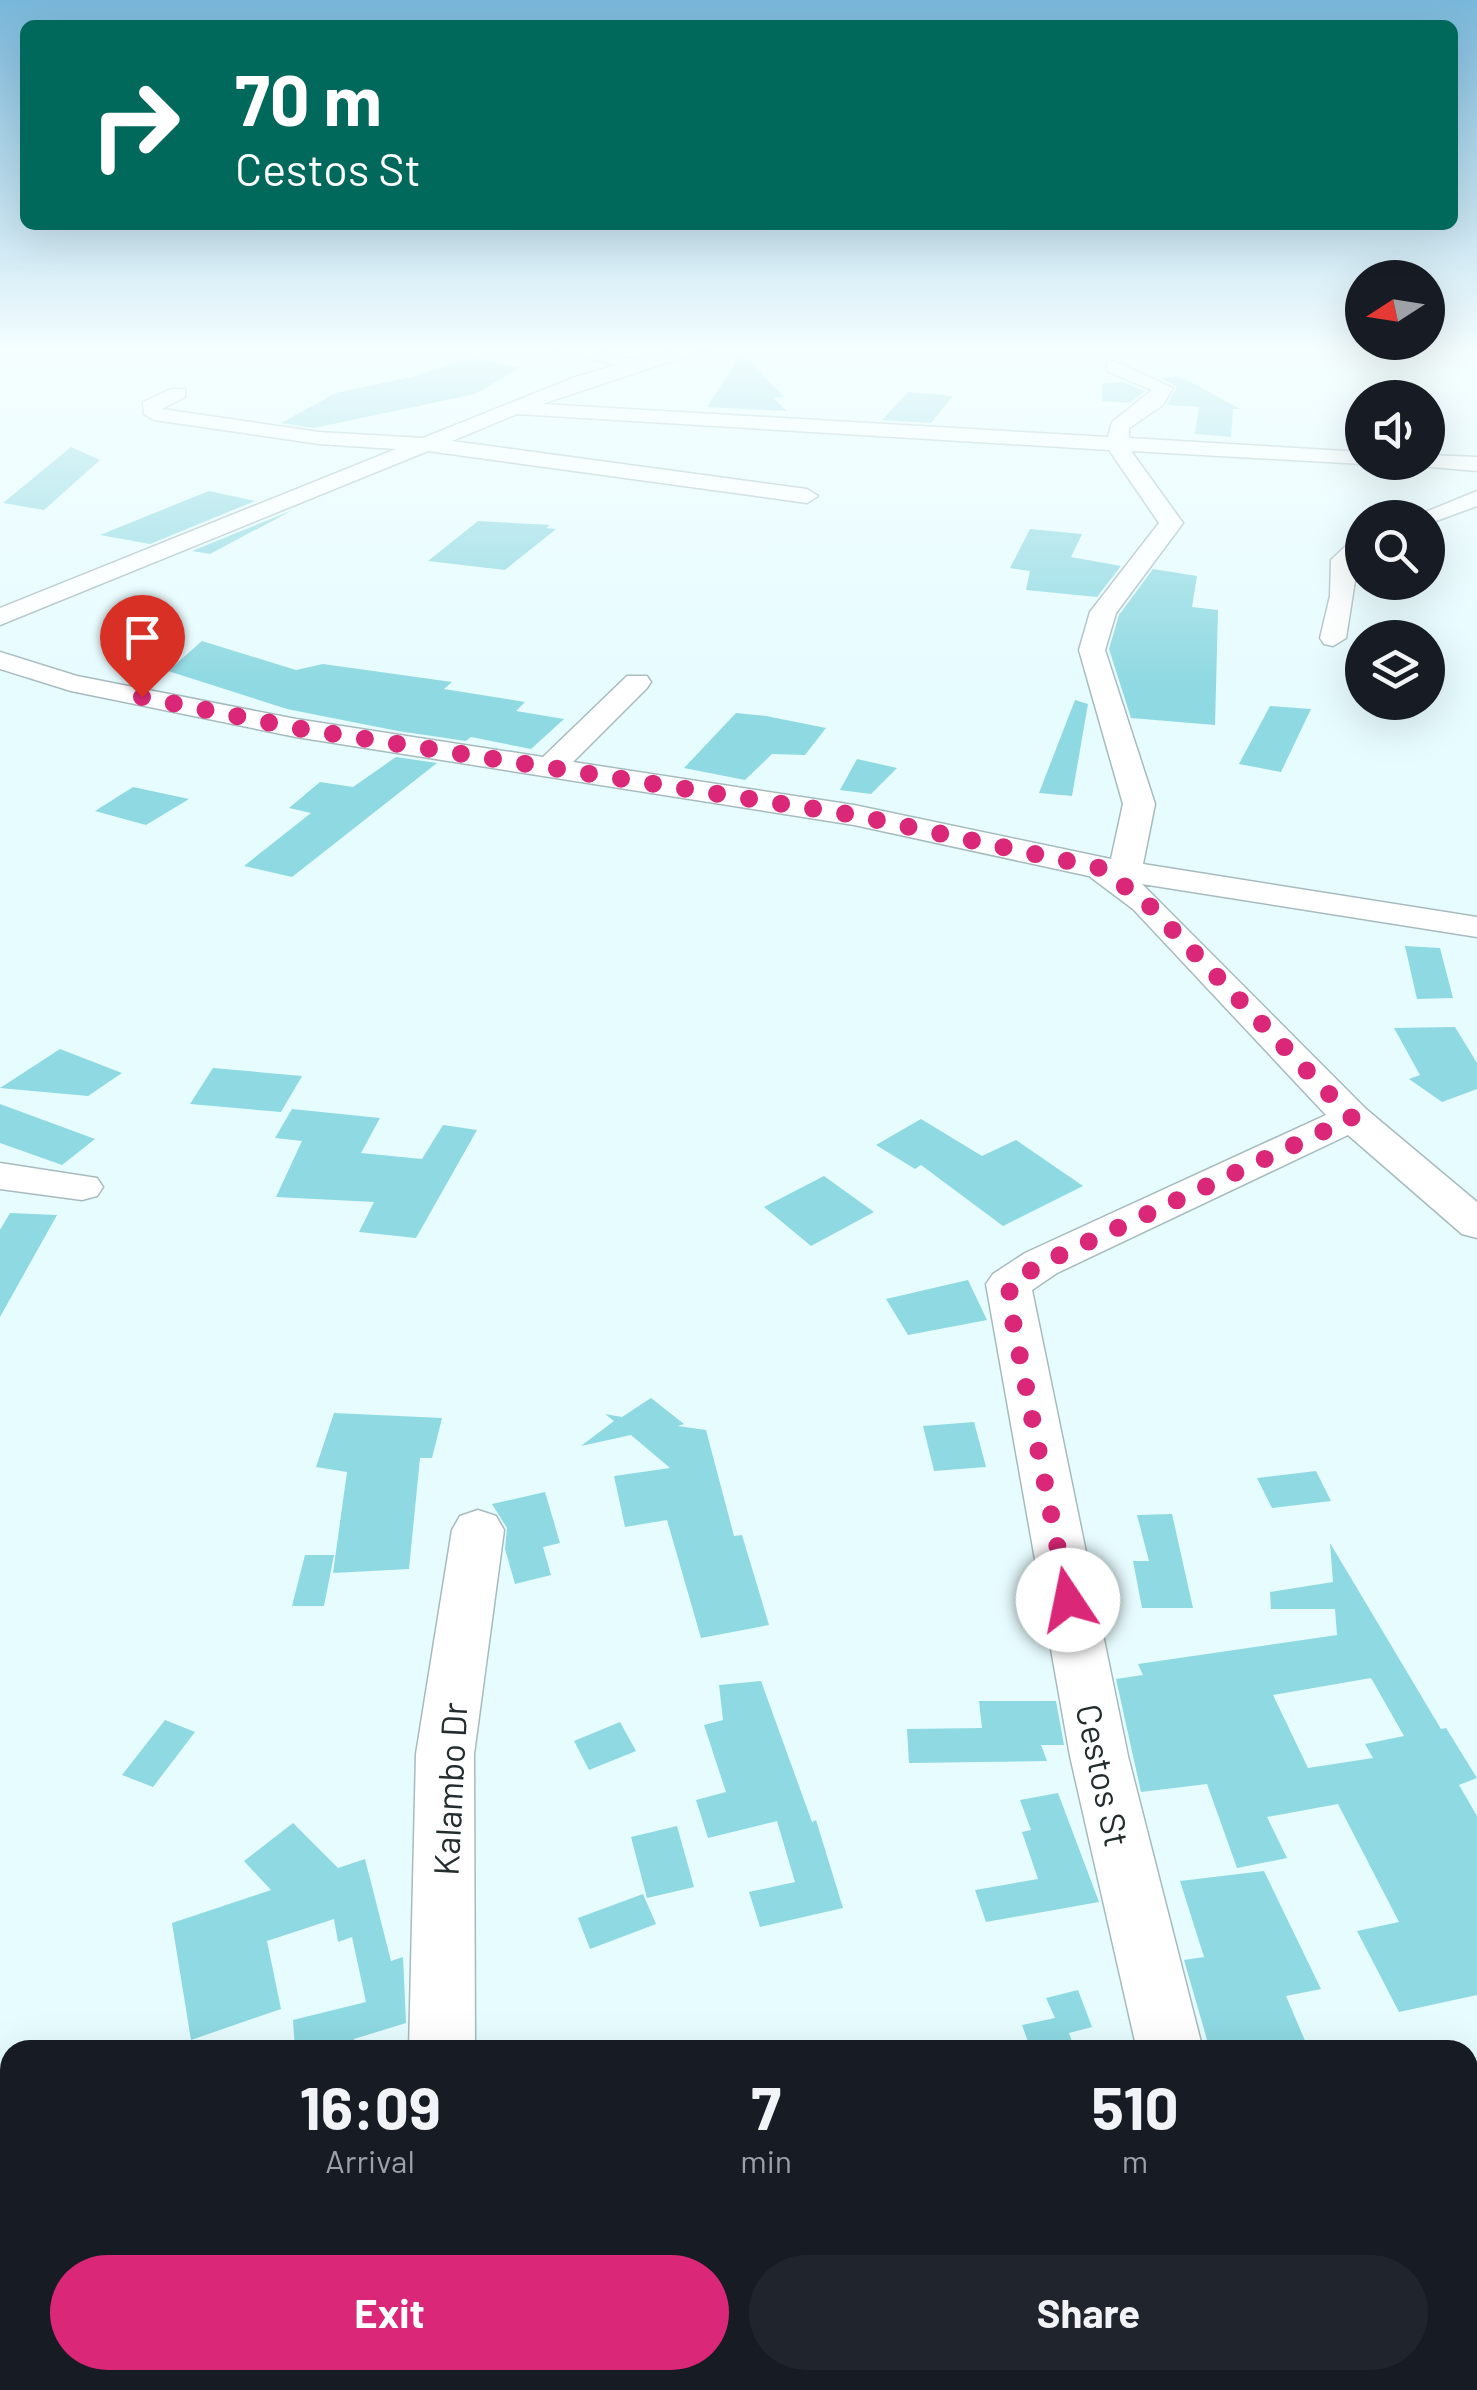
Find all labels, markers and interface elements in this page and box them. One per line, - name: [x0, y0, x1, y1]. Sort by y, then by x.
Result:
- text: 70 m: [235, 56, 382, 140]
- icon: right: [70, 60, 200, 190]
- text: Cestos St: [235, 141, 421, 195]
- north arrow: [1345, 260, 1445, 360]
- map controls: [1345, 260, 1445, 720]
- button: sound: [1345, 380, 1445, 480]
- button: search: [1345, 500, 1445, 600]
- pin: [100, 595, 185, 698]
- icon: arrive: [115, 610, 170, 665]
- button: layers: [1345, 620, 1445, 720]
- position arrow: [1016, 1548, 1120, 1652]
- street label: Cestos St: [1068, 1700, 1140, 1850]
- street label: Kalambo Dr: [423, 1701, 475, 1877]
- text: 16:09: [299, 2070, 441, 2142]
- text: 7: [751, 2070, 781, 2142]
- text: 510: [1091, 2070, 1179, 2142]
- text: Arrival: [325, 2141, 415, 2179]
- text: min: [740, 2141, 792, 2179]
- text: m: [1122, 2141, 1148, 2179]
- button: Exit: [50, 2255, 729, 2370]
- button: Share: [749, 2255, 1428, 2370]

